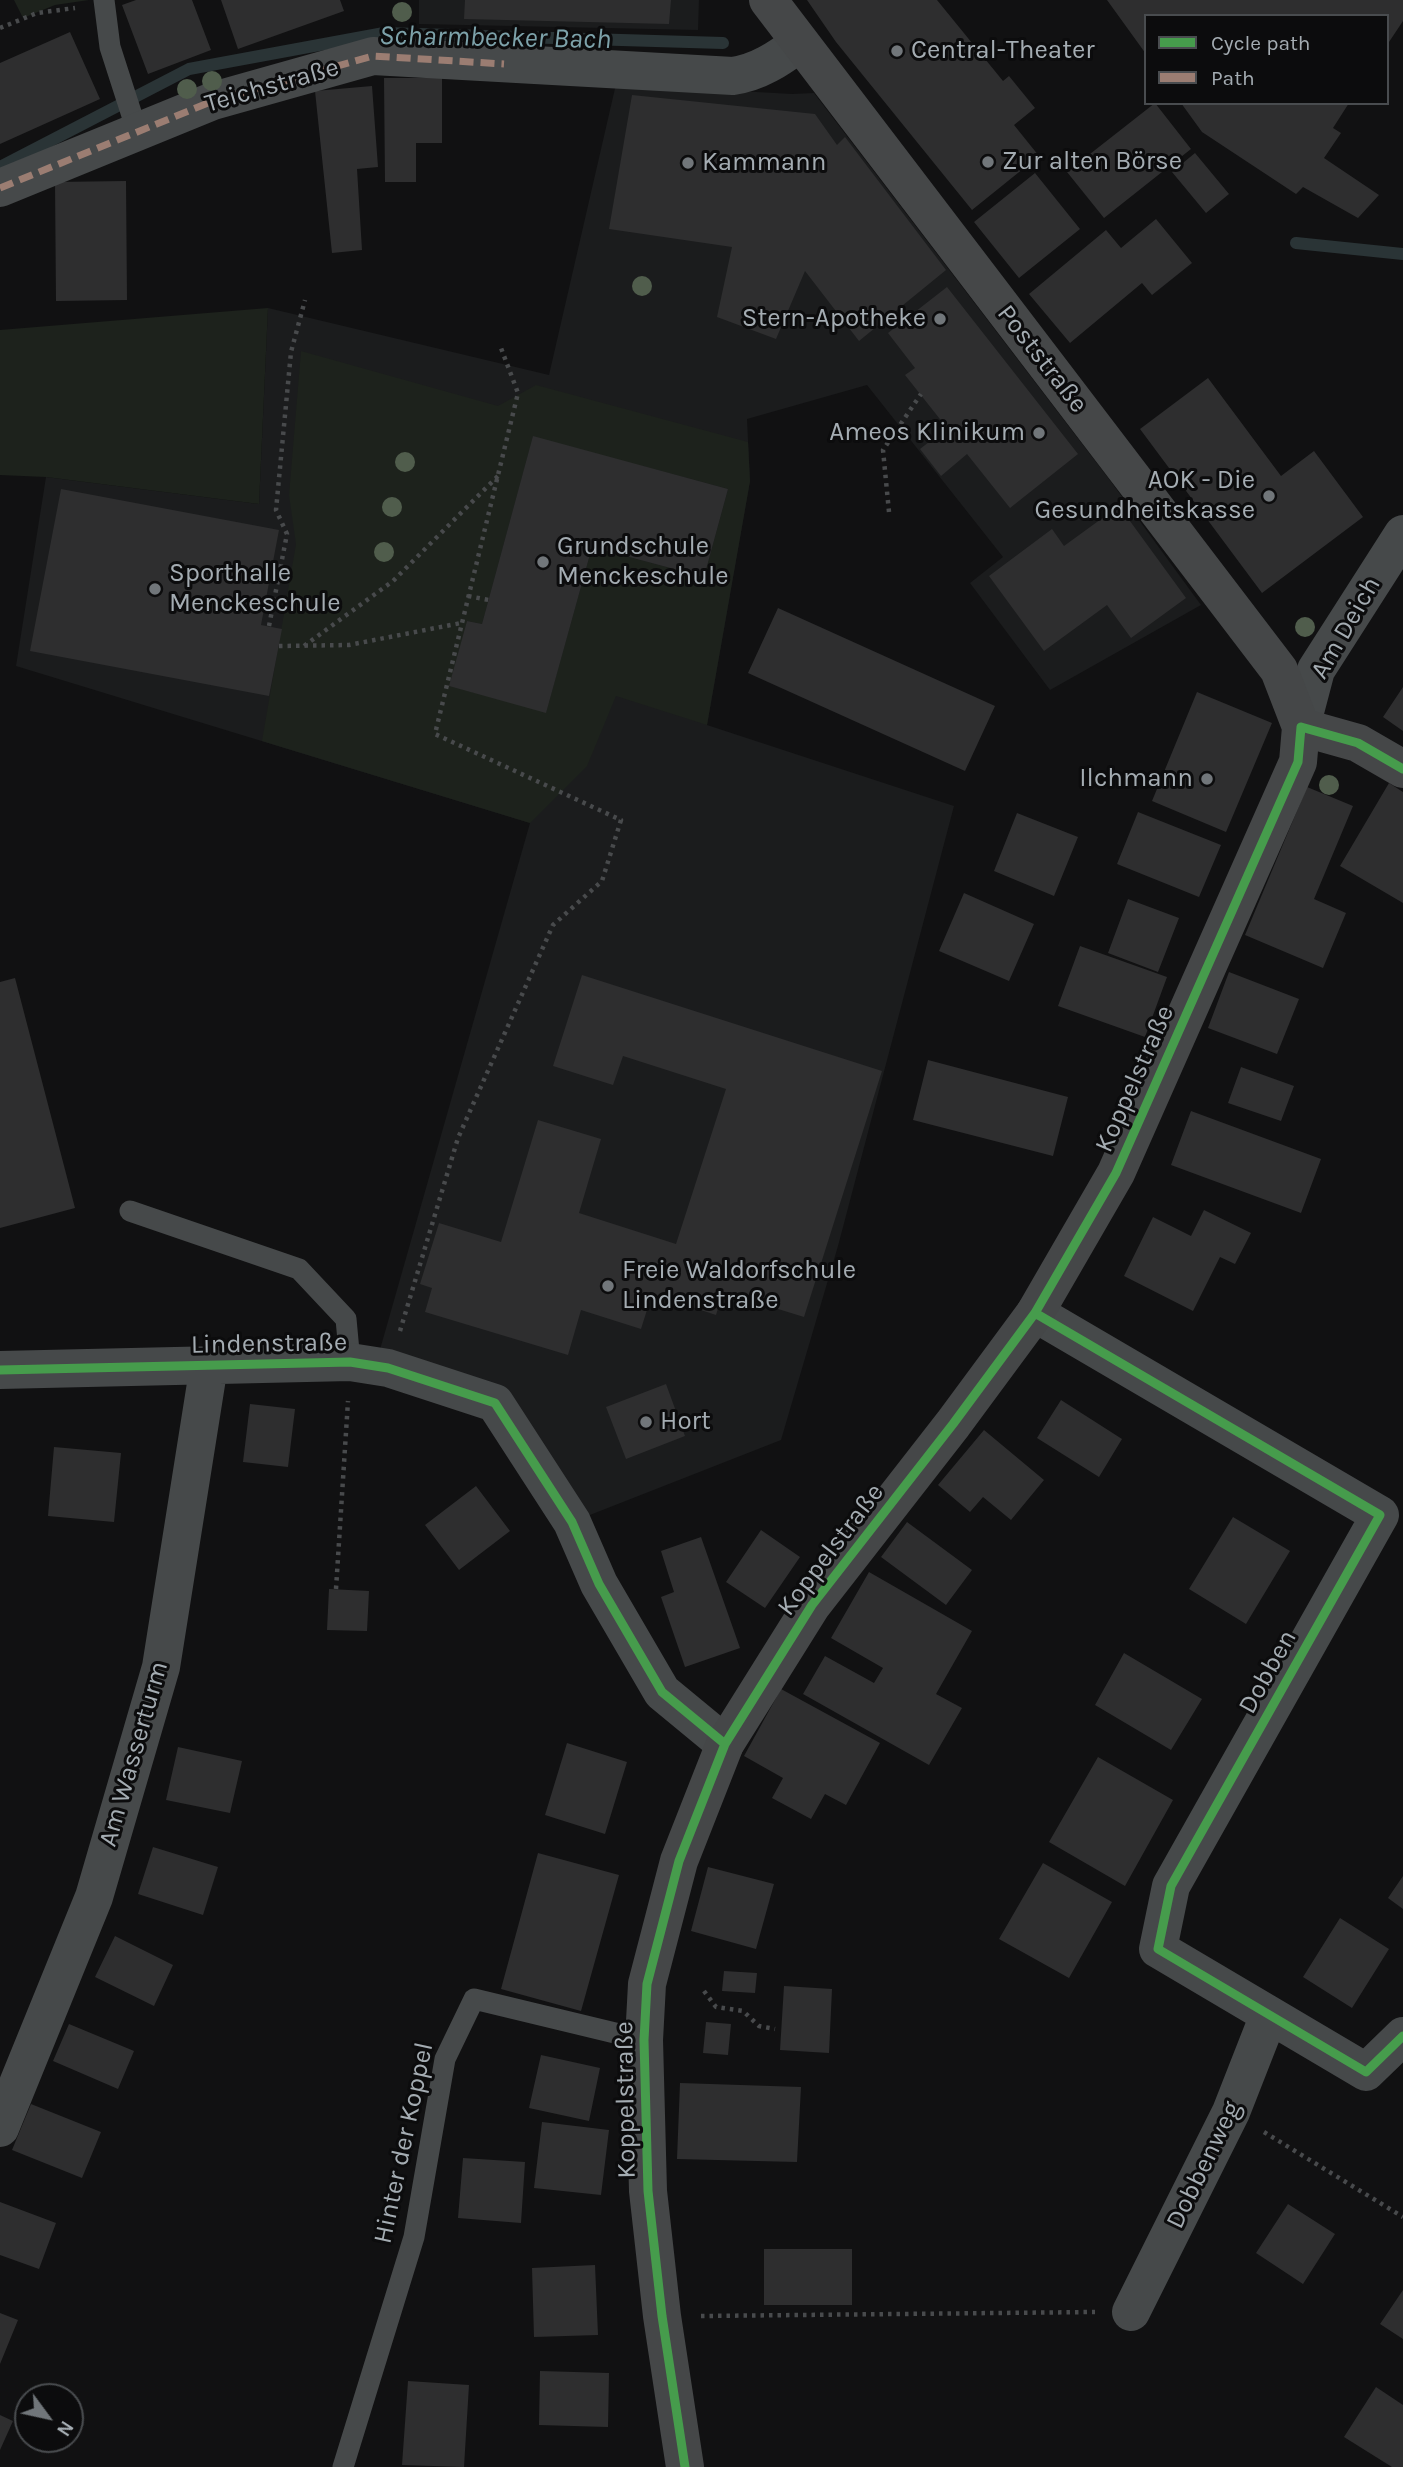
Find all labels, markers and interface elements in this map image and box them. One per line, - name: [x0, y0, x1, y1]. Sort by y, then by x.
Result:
- legend: [1144, 14, 1389, 105]
- water label: Scharmbecker Bach: [379, 19, 611, 57]
- text: Cycle path: [1211, 31, 1311, 55]
- place label: Central-Theater: [911, 35, 1095, 67]
- marker: Central-Theater: [889, 43, 905, 59]
- street label: Teichstraße: [202, 52, 342, 120]
- text: Path: [1211, 66, 1255, 90]
- place label: Zur alten Börse: [1002, 146, 1182, 178]
- place label: Kammann: [702, 147, 826, 179]
- marker: Zur alten Börse: [980, 154, 996, 170]
- marker: Kammann: [680, 155, 696, 171]
- street label: Poststraße: [990, 299, 1094, 419]
- place label: Stern-Apotheke: [742, 303, 926, 335]
- marker: Stern-Apotheke: [932, 311, 948, 327]
- place label: Ameos Klinikum: [829, 417, 1025, 449]
- marker: Ameos Klinikum: [1031, 425, 1047, 441]
- place label: AOK - Die Gesundheitskasse: [1035, 465, 1255, 526]
- marker: AOK - Die Gesundheitskasse: [1261, 488, 1277, 504]
- place label: Grundschule Menckeschule: [557, 531, 729, 592]
- marker: Grundschule Menckeschule: [535, 554, 551, 570]
- place label: Sporthalle Menckeschule: [169, 558, 341, 620]
- street label: Am Deich: [1304, 571, 1388, 685]
- marker: Sporthalle Menckeschule: [147, 581, 163, 597]
- place label: Ilchmann: [1079, 763, 1193, 795]
- marker: Ilchmann: [1199, 771, 1215, 787]
- street label: Koppelstraße: [1089, 1001, 1181, 1157]
- place label: Freie Waldorfschule Lindenstraße: [622, 1255, 856, 1316]
- marker: Freie Waldorfschule Lindenstraße: [600, 1278, 616, 1294]
- street label: Lindenstraße: [190, 1327, 348, 1361]
- place label: Hort: [660, 1406, 711, 1438]
- marker: Hort: [638, 1414, 654, 1430]
- street label: Koppelstraße: [771, 1478, 891, 1622]
- street label: Dobben: [1232, 1625, 1304, 1719]
- street label: Am Wasserturm: [93, 1658, 175, 1850]
- street label: Koppelstraße: [609, 2021, 643, 2179]
- street label: Hinter der Koppel: [367, 2040, 441, 2246]
- street label: Dobbenweg: [1160, 2096, 1248, 2234]
- north arrow: [14, 2383, 84, 2453]
- text: N: [52, 2417, 78, 2440]

